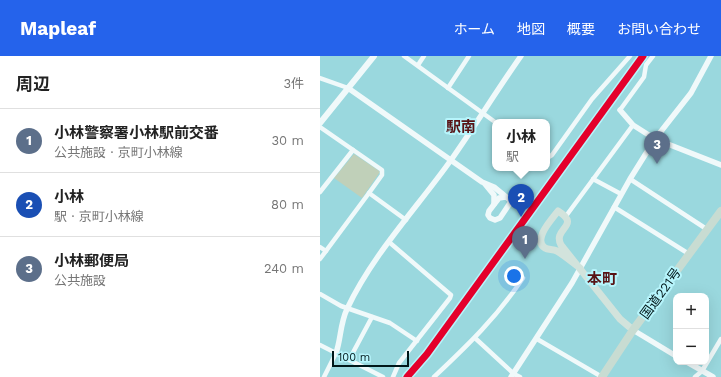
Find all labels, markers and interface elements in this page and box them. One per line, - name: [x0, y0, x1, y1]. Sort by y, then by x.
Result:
- text: Mapleaf: [20, 17, 96, 40]
- text: ホーム: [453, 21, 495, 37]
- text: 地図: [517, 21, 545, 37]
- text: 概要: [567, 21, 595, 37]
- text: お問い合わせ: [617, 21, 701, 37]
- text: 周辺: [16, 74, 50, 94]
- text: 3件: [283, 76, 304, 91]
- district label: 駅南: [446, 118, 476, 136]
- popup: [492, 119, 550, 171]
- text: 小林警察署小林駅前交番: [54, 124, 219, 142]
- text: 小林: [506, 128, 536, 146]
- pin: 3: [644, 131, 670, 164]
- text: 1: [26, 133, 32, 148]
- text: 30 m: [272, 133, 304, 148]
- text: 公共施設 · 京町小林線: [54, 145, 183, 160]
- text: 駅: [506, 149, 519, 164]
- pin: 2: [508, 184, 534, 217]
- text: 小林: [54, 188, 84, 206]
- text: 2: [25, 197, 33, 212]
- text: 80 m: [271, 197, 304, 212]
- text: 駅 · 京町小林線: [54, 209, 144, 224]
- pin: 1: [512, 226, 538, 259]
- text: 小林郵便局: [54, 252, 129, 270]
- text: 3: [25, 261, 33, 276]
- text: 240 m: [264, 261, 304, 276]
- street label: 国道221号: [637, 265, 684, 322]
- your location: [504, 266, 524, 286]
- district label: 本町: [587, 270, 617, 288]
- text: 公共施設: [54, 273, 106, 288]
- map controls: [673, 293, 709, 365]
- button: +: [673, 293, 709, 329]
- button: −: [673, 329, 709, 365]
- scale bar: [332, 349, 409, 368]
- text: 100 m: [338, 351, 370, 364]

